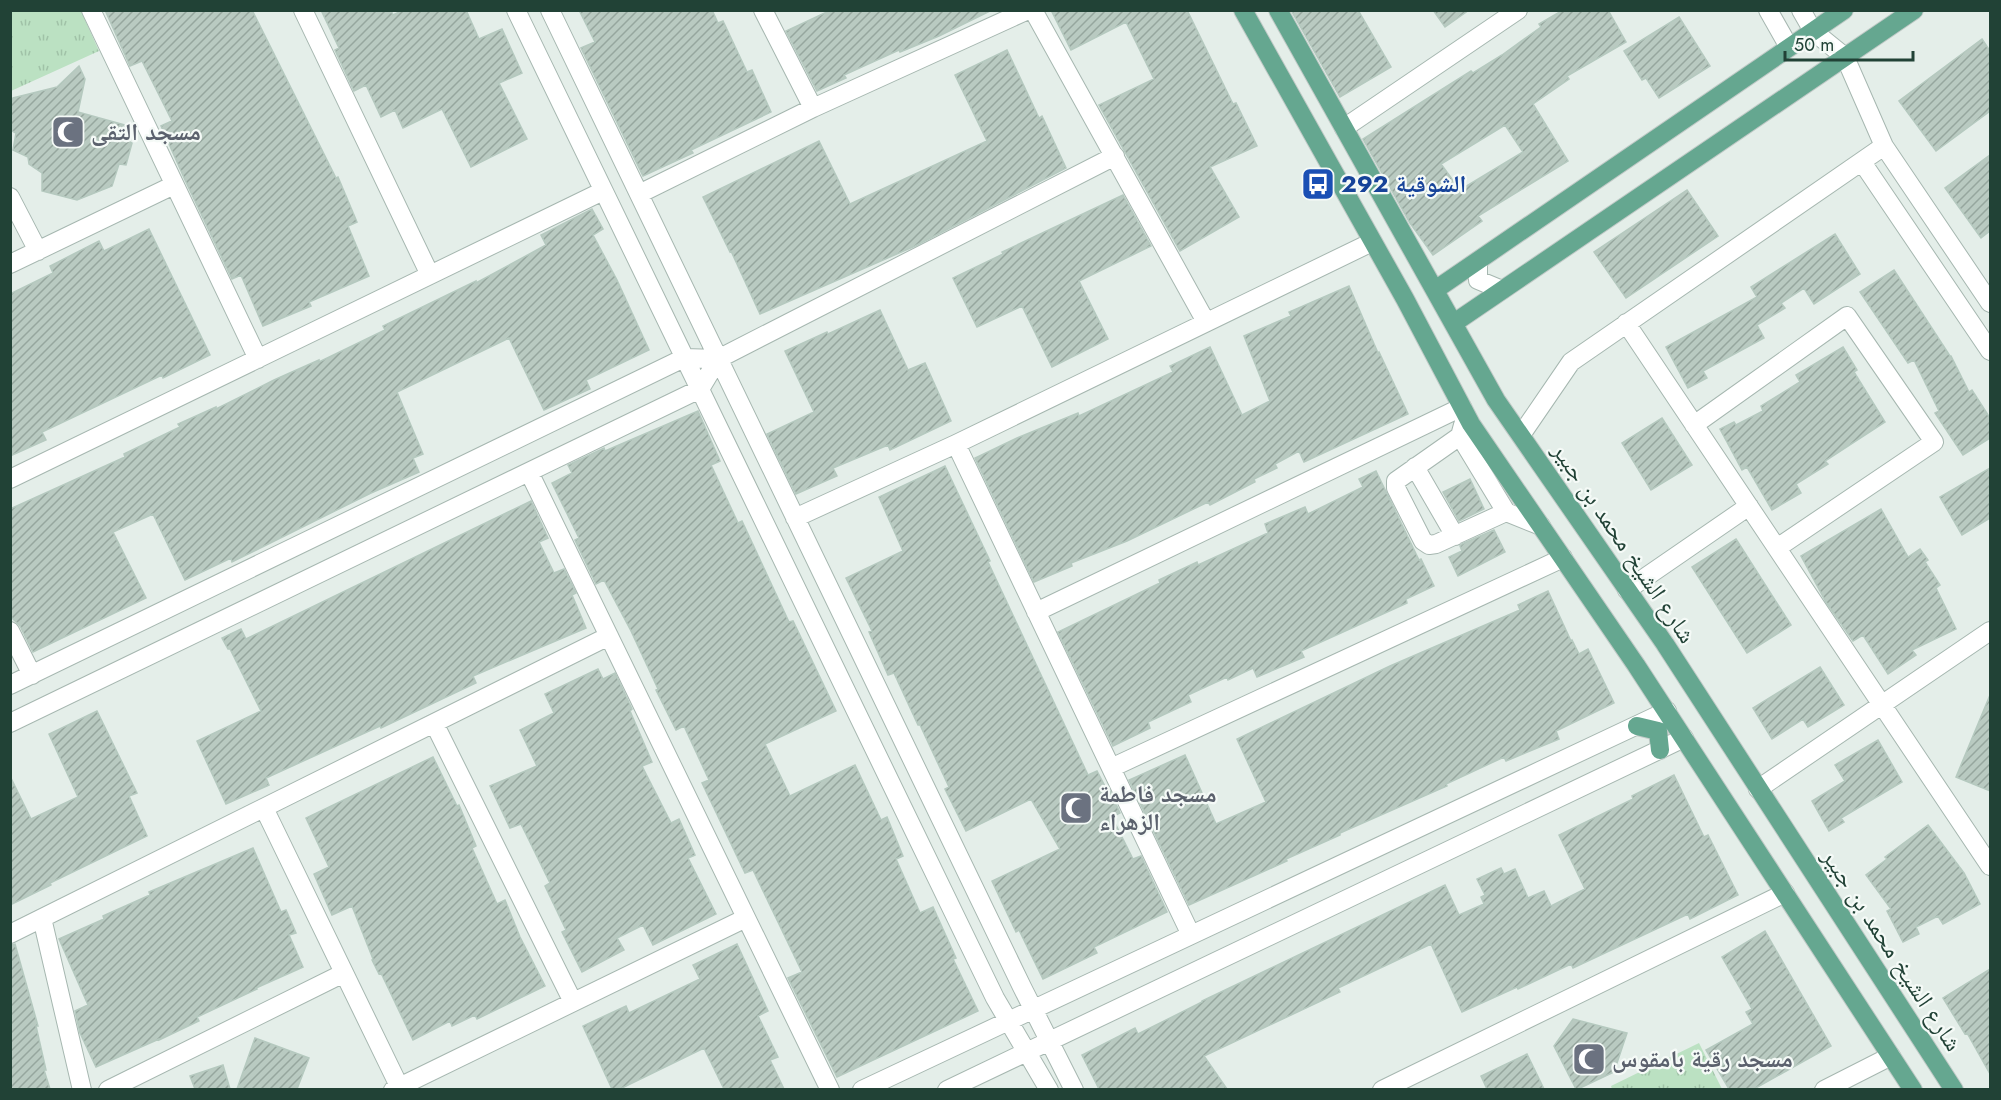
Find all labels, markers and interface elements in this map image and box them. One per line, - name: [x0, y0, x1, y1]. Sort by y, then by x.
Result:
- scale bar: [1785, 24, 1912, 62]
- text: 50 m: [1794, 32, 1834, 58]
- mosque icon: مسجد التقى: [50, 114, 86, 150]
- place label: مسجد التقى: [91, 114, 201, 149]
- bus stop icon: الشوقية 292: [1300, 166, 1336, 202]
- place label: الشوقية 292: [1341, 166, 1466, 201]
- street label: شارع الشيخ محمد بن جبير: [1544, 435, 1705, 650]
- place label: مسجد فاطمة الزهراء: [1099, 776, 1217, 839]
- mosque icon: مسجد فاطمة الزهراء: [1058, 790, 1094, 826]
- street label: شارع الشيخ محمد بن جبير: [1813, 841, 1971, 1058]
- mosque icon: مسجد رقية بامقوس: [1571, 1041, 1607, 1077]
- place label: مسجد رقية بامقوس: [1612, 1041, 1793, 1076]

